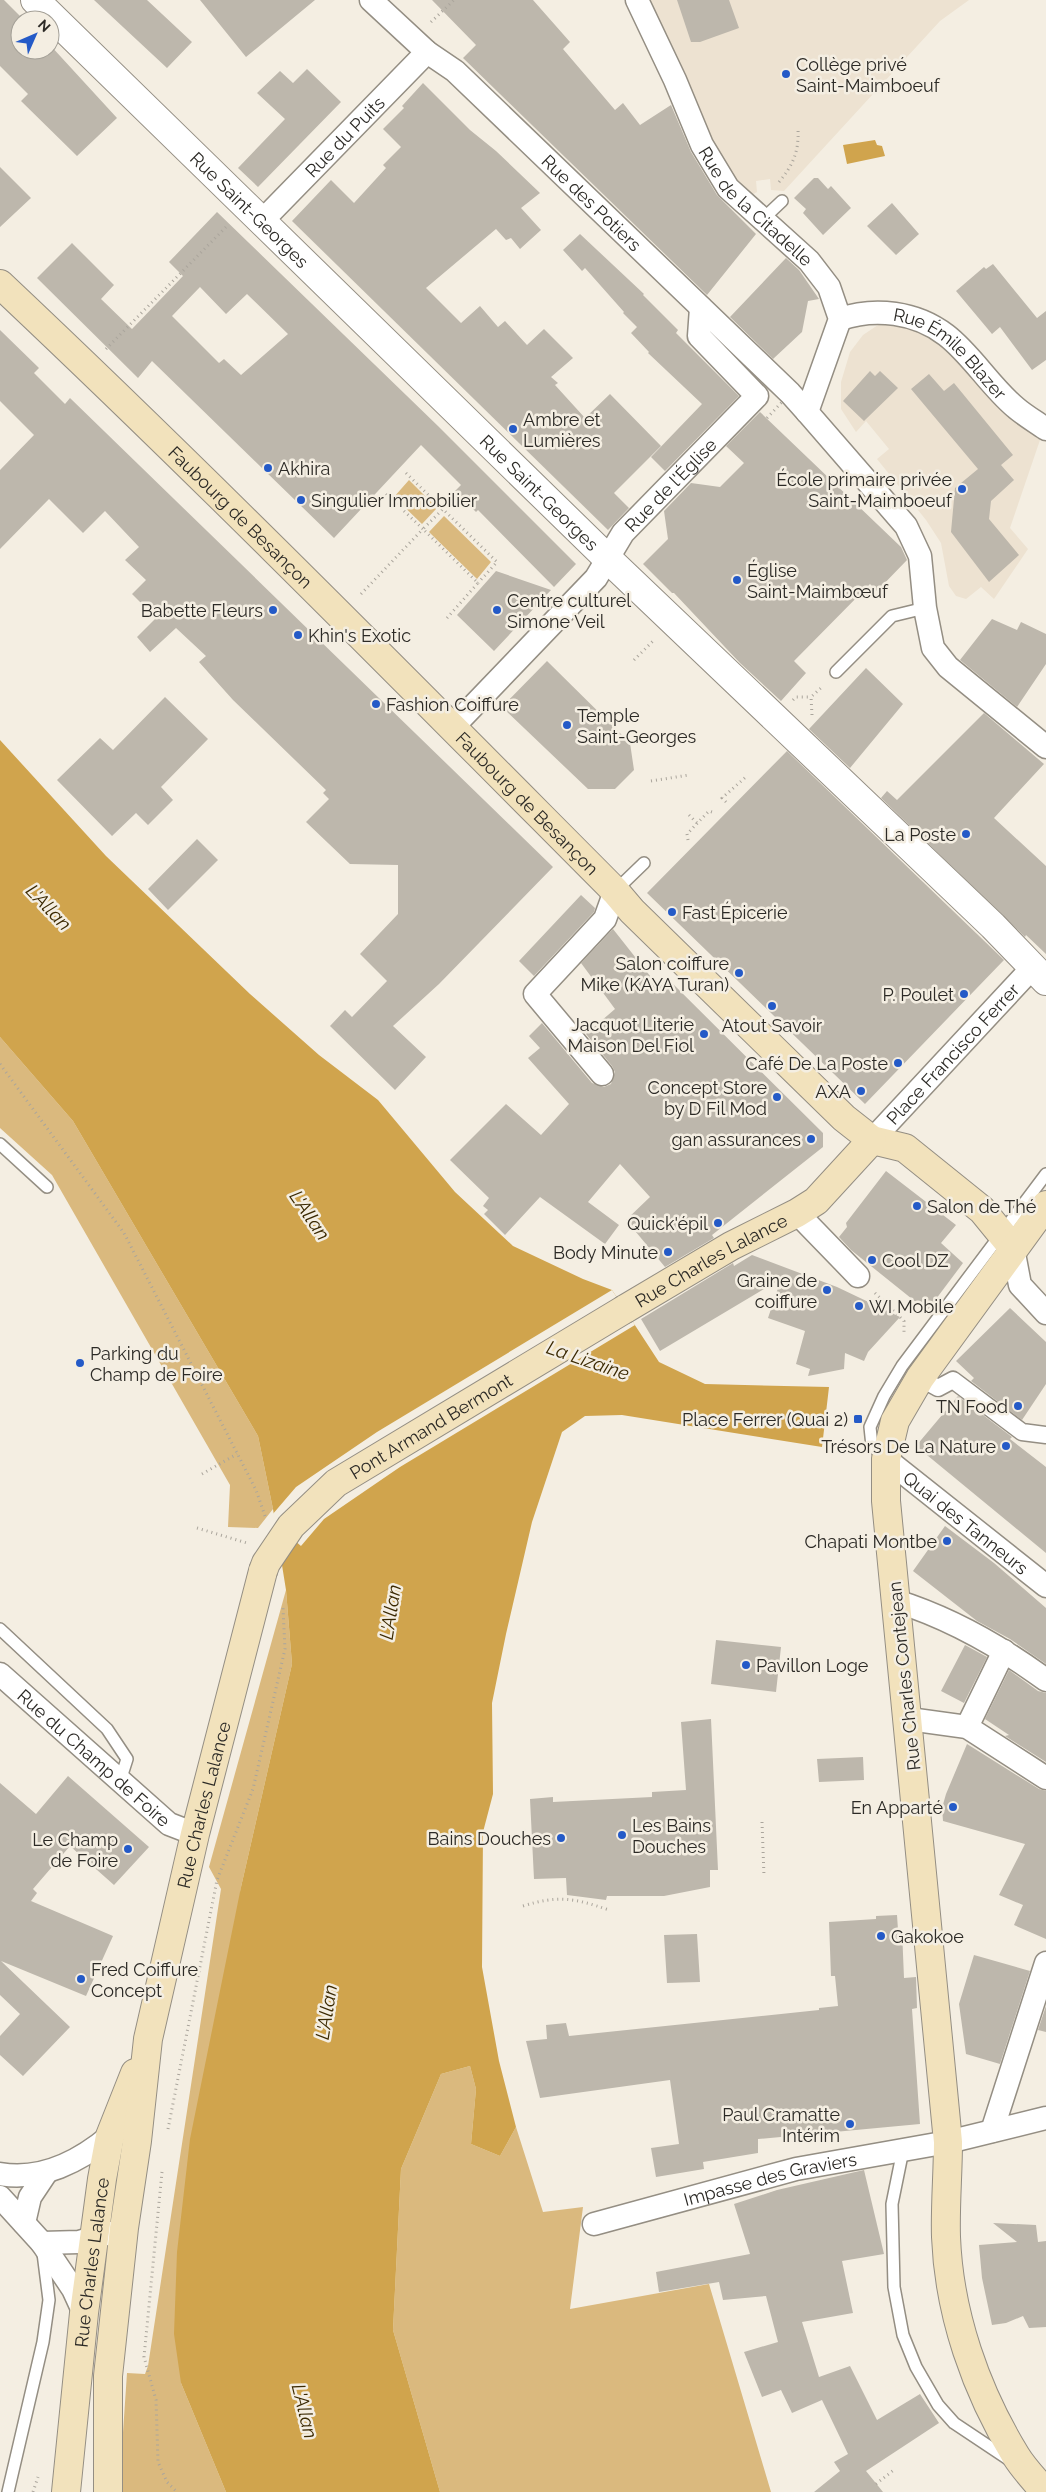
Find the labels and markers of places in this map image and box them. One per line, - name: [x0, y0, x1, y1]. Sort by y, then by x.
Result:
- place label: Collège privé Saint-Maimboeuf: [796, 54, 941, 96]
- marker: Collège privé Saint-Maimboeuf: [780, 68, 792, 80]
- place label: Ambre et Lumières: [523, 409, 601, 451]
- marker: Ambre et Lumières: [507, 423, 519, 435]
- place label: Akhira: [278, 458, 330, 479]
- marker: Akhira: [262, 462, 274, 474]
- place label: École primaire privée Saint-Maimboeuf: [776, 468, 953, 511]
- marker: École primaire privée Saint-Maimboeuf: [956, 483, 968, 495]
- place label: Singulier Immobilier: [311, 490, 478, 511]
- marker: Singulier Immobilier: [295, 494, 307, 506]
- place label: Église Saint-Maimbœuf: [747, 559, 889, 602]
- marker: Église Saint-Maimbœuf: [731, 574, 743, 586]
- place label: Centre culturel Simone Veil: [507, 590, 631, 632]
- place label: Babette Fleurs: [141, 600, 263, 621]
- marker: Babette Fleurs: [267, 604, 279, 616]
- marker: Centre culturel Simone Veil: [491, 604, 503, 616]
- place label: Khin's Exotic: [308, 625, 411, 646]
- marker: Khin's Exotic: [292, 629, 304, 641]
- place label: Fashion Coiffure: [386, 694, 519, 715]
- marker: Fashion Coiffure: [370, 698, 382, 710]
- place label: Temple Saint-Georges: [577, 705, 697, 747]
- marker: Temple Saint-Georges: [561, 719, 573, 731]
- place label: La Poste: [884, 824, 956, 845]
- marker: La Poste: [960, 828, 972, 840]
- place label: Fast Épicerie: [682, 901, 788, 923]
- marker: Fast Épicerie: [666, 906, 678, 918]
- place label: Salon coiffure Mike (KAYA Turan): [580, 953, 729, 995]
- marker: Salon coiffure Mike (KAYA Turan): [733, 967, 745, 979]
- place label: P. Poulet: [883, 984, 954, 1005]
- marker: P. Poulet: [958, 988, 970, 1000]
- marker: Atout Savoir: [766, 1000, 778, 1012]
- place label: Jacquot Literie Maison Del Fiol: [568, 1014, 694, 1056]
- place label: Atout Savoir: [722, 1015, 823, 1036]
- marker: Jacquot Literie Maison Del Fiol: [698, 1028, 710, 1040]
- place label: Café De La Poste: [745, 1053, 888, 1074]
- marker: Café De La Poste: [892, 1057, 904, 1069]
- place label: Concept Store by D Fil Mod: [648, 1077, 767, 1119]
- place label: AXA: [815, 1081, 851, 1102]
- marker: AXA: [855, 1085, 867, 1097]
- marker: Concept Store by D Fil Mod: [771, 1091, 783, 1103]
- place label: gan assurances: [671, 1129, 801, 1150]
- marker: gan assurances: [805, 1133, 817, 1145]
- place label: Salon de Thé: [927, 1196, 1037, 1217]
- marker: Salon de Thé: [911, 1200, 923, 1212]
- place label: Quick'épil: [627, 1213, 708, 1234]
- marker: Quick'épil: [712, 1217, 724, 1229]
- place label: Body Minute: [553, 1242, 658, 1263]
- marker: Body Minute: [662, 1246, 674, 1258]
- place label: Cool DZ: [882, 1250, 949, 1271]
- marker: Cool DZ: [866, 1254, 878, 1266]
- place label: Graine de coiffure: [737, 1270, 817, 1312]
- marker: Graine de coiffure: [821, 1284, 833, 1296]
- place label: WI Mobile: [869, 1296, 954, 1317]
- marker: WI Mobile: [853, 1300, 865, 1312]
- place label: Parking du Champ de Foire: [90, 1343, 223, 1385]
- marker: Parking du Champ de Foire: [74, 1357, 86, 1369]
- place label: TN Food: [936, 1396, 1008, 1417]
- marker: TN Food: [1012, 1400, 1024, 1412]
- place label: Place Ferrer (Quai 2): [682, 1409, 848, 1430]
- marker: Place Ferrer (Quai 2): [852, 1413, 864, 1425]
- place label: Trésors De La Nature: [821, 1436, 996, 1457]
- marker: Trésors De La Nature: [1000, 1440, 1012, 1452]
- place label: Chapati Montbe: [805, 1531, 937, 1552]
- marker: Chapati Montbe: [941, 1535, 953, 1547]
- place label: Pavillon Loge: [756, 1655, 869, 1676]
- marker: Pavillon Loge: [740, 1659, 752, 1671]
- place label: En Apparté: [851, 1797, 943, 1818]
- marker: En Apparté: [947, 1801, 959, 1813]
- place label: Les Bains Douches: [632, 1815, 711, 1857]
- place label: Bains Douches: [428, 1828, 551, 1849]
- place label: Le Champ de Foire: [32, 1829, 118, 1871]
- marker: Les Bains Douches: [616, 1829, 628, 1841]
- marker: Bains Douches: [555, 1832, 567, 1844]
- marker: Le Champ de Foire: [122, 1843, 134, 1855]
- place label: Gakokoe: [891, 1926, 964, 1947]
- marker: Gakokoe: [875, 1930, 887, 1942]
- place label: Fred Coiffure Concept: [91, 1959, 198, 2001]
- marker: Fred Coiffure Concept: [75, 1973, 87, 1985]
- place label: Paul Cramatte Intérim: [722, 2104, 840, 2146]
- marker: Paul Cramatte Intérim: [844, 2118, 856, 2130]

